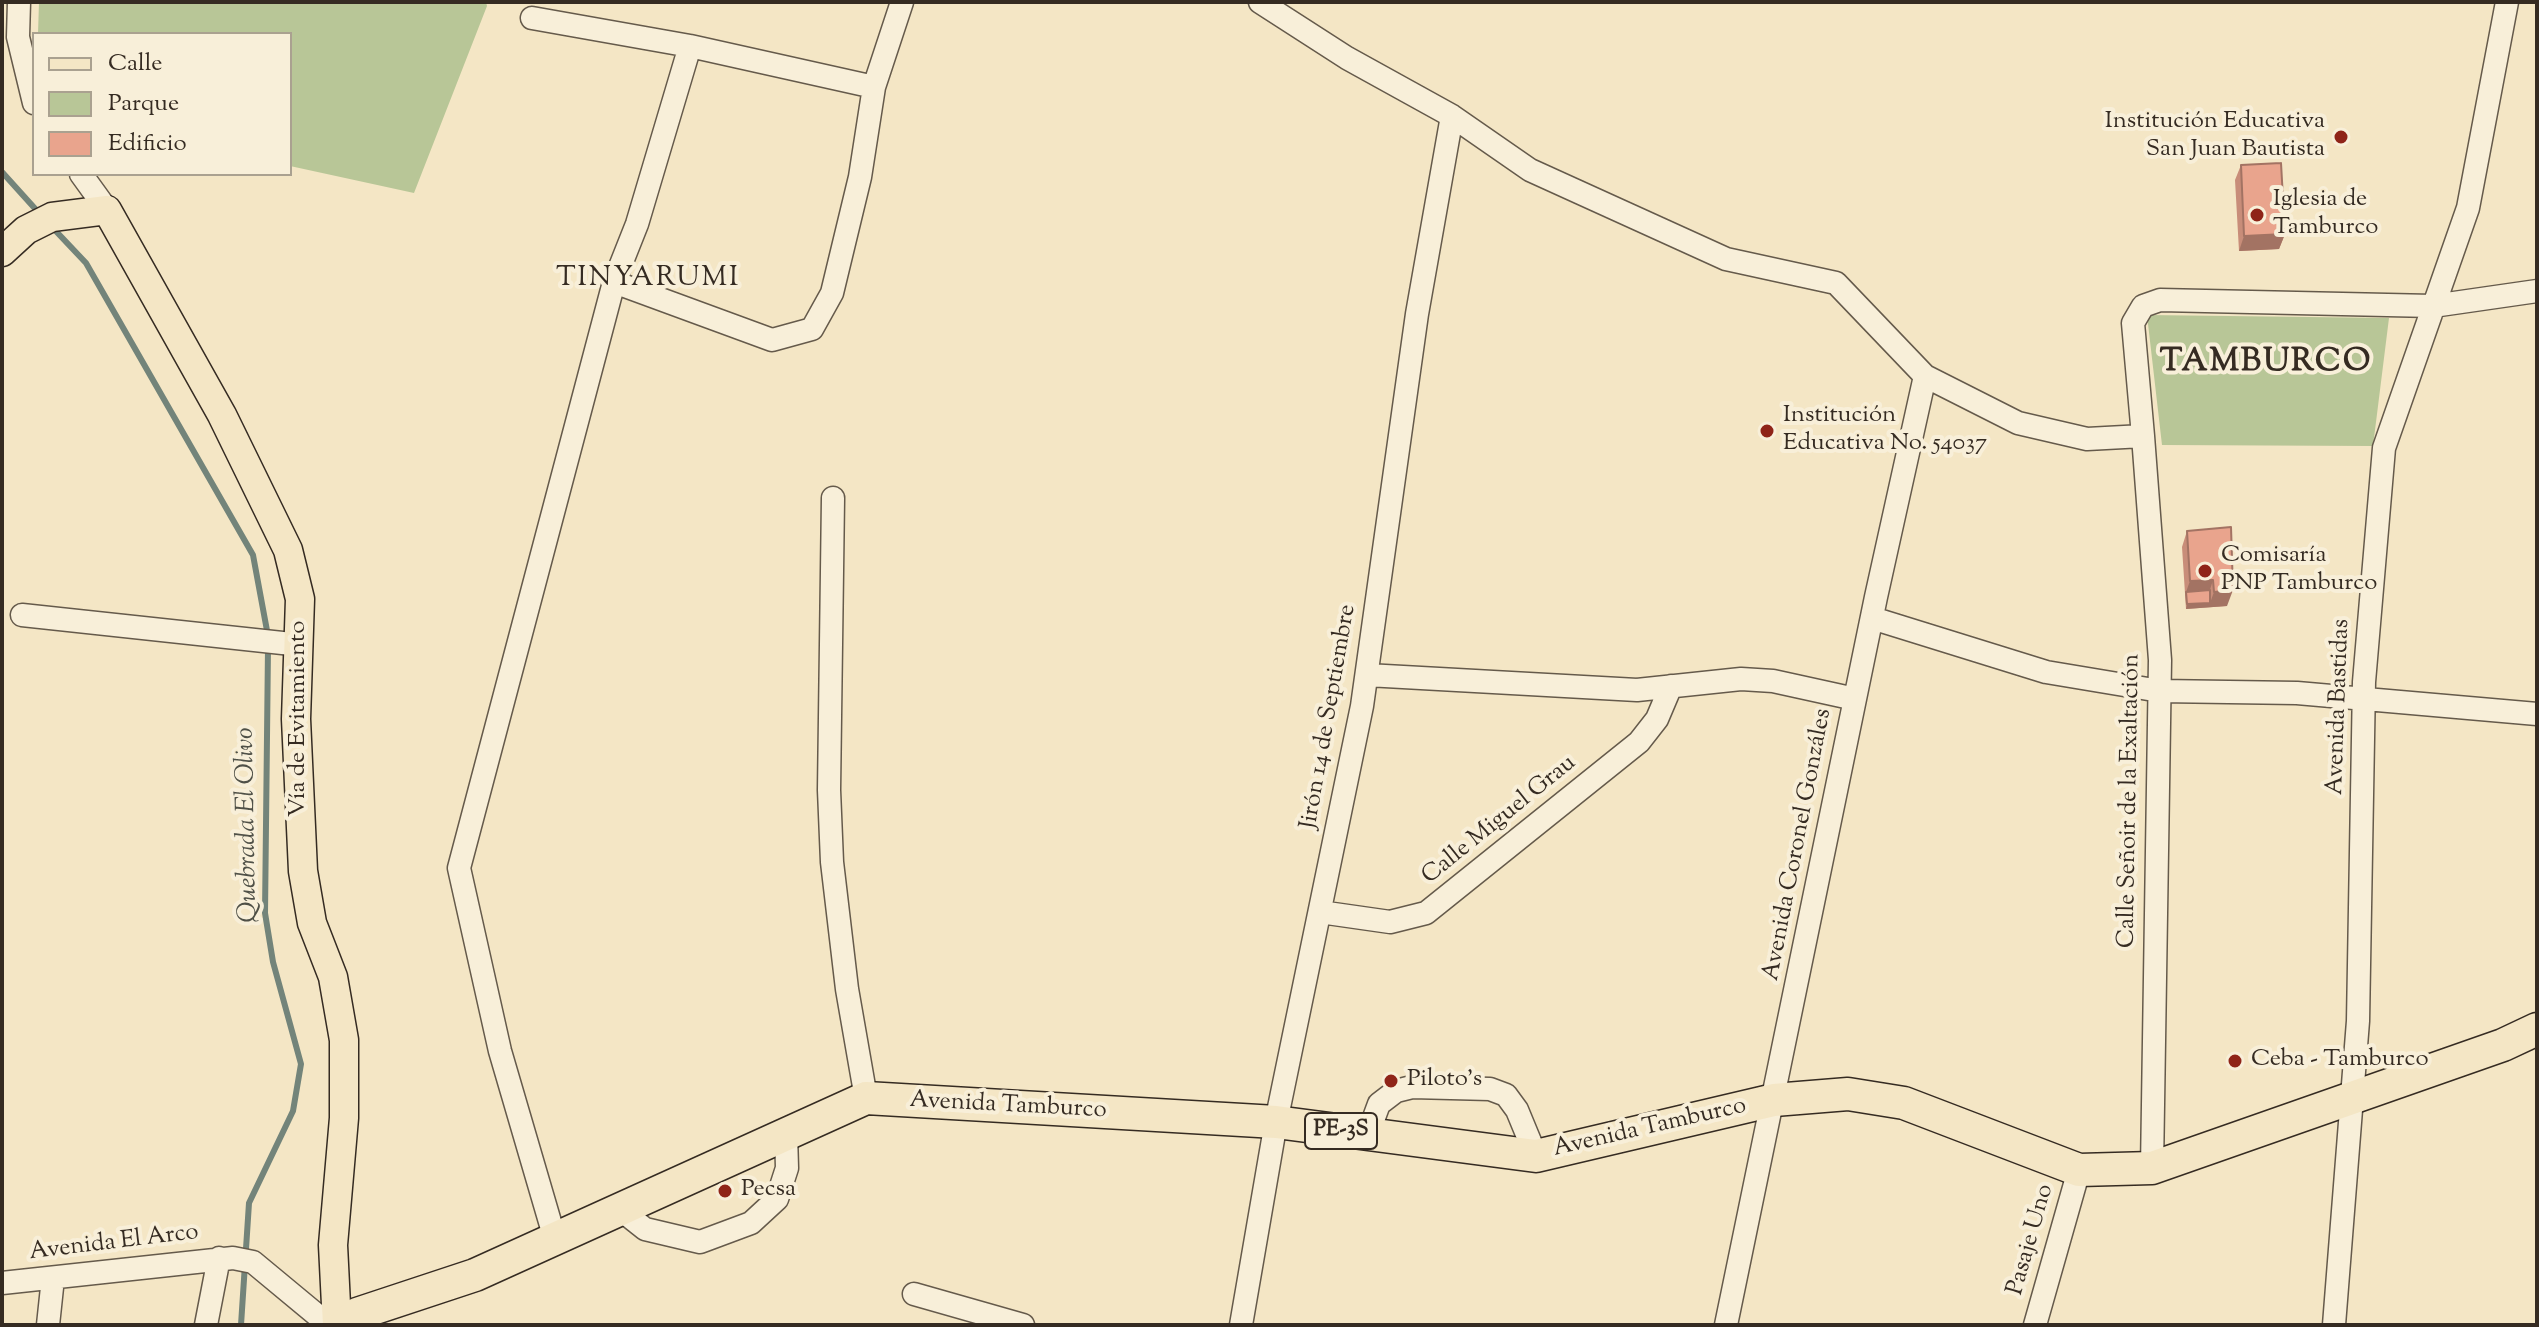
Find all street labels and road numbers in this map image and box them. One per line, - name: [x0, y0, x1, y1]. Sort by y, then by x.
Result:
- street label: Jirón 14 de Septiembre: [1296, 602, 1364, 832]
- street label: Avenida Bastidas: [2323, 618, 2357, 796]
- street label: Vía de Evitamiento: [286, 621, 314, 817]
- street label: Calle Señoir de la Exaltación: [2114, 654, 2148, 948]
- street label: Avenida Coronel Gonzáles: [1758, 706, 1840, 984]
- street label: Calle Miguel Grau: [1417, 750, 1583, 892]
- street label: Avenida Tamburco: [909, 1087, 1107, 1127]
- street label: Avenida Tamburco: [1551, 1093, 1749, 1165]
- road number: PE-3S: [1305, 1113, 1377, 1149]
- street label: Pasaje Uno: [2002, 1181, 2062, 1299]
- street label: Avenida El Arco: [28, 1219, 200, 1269]

